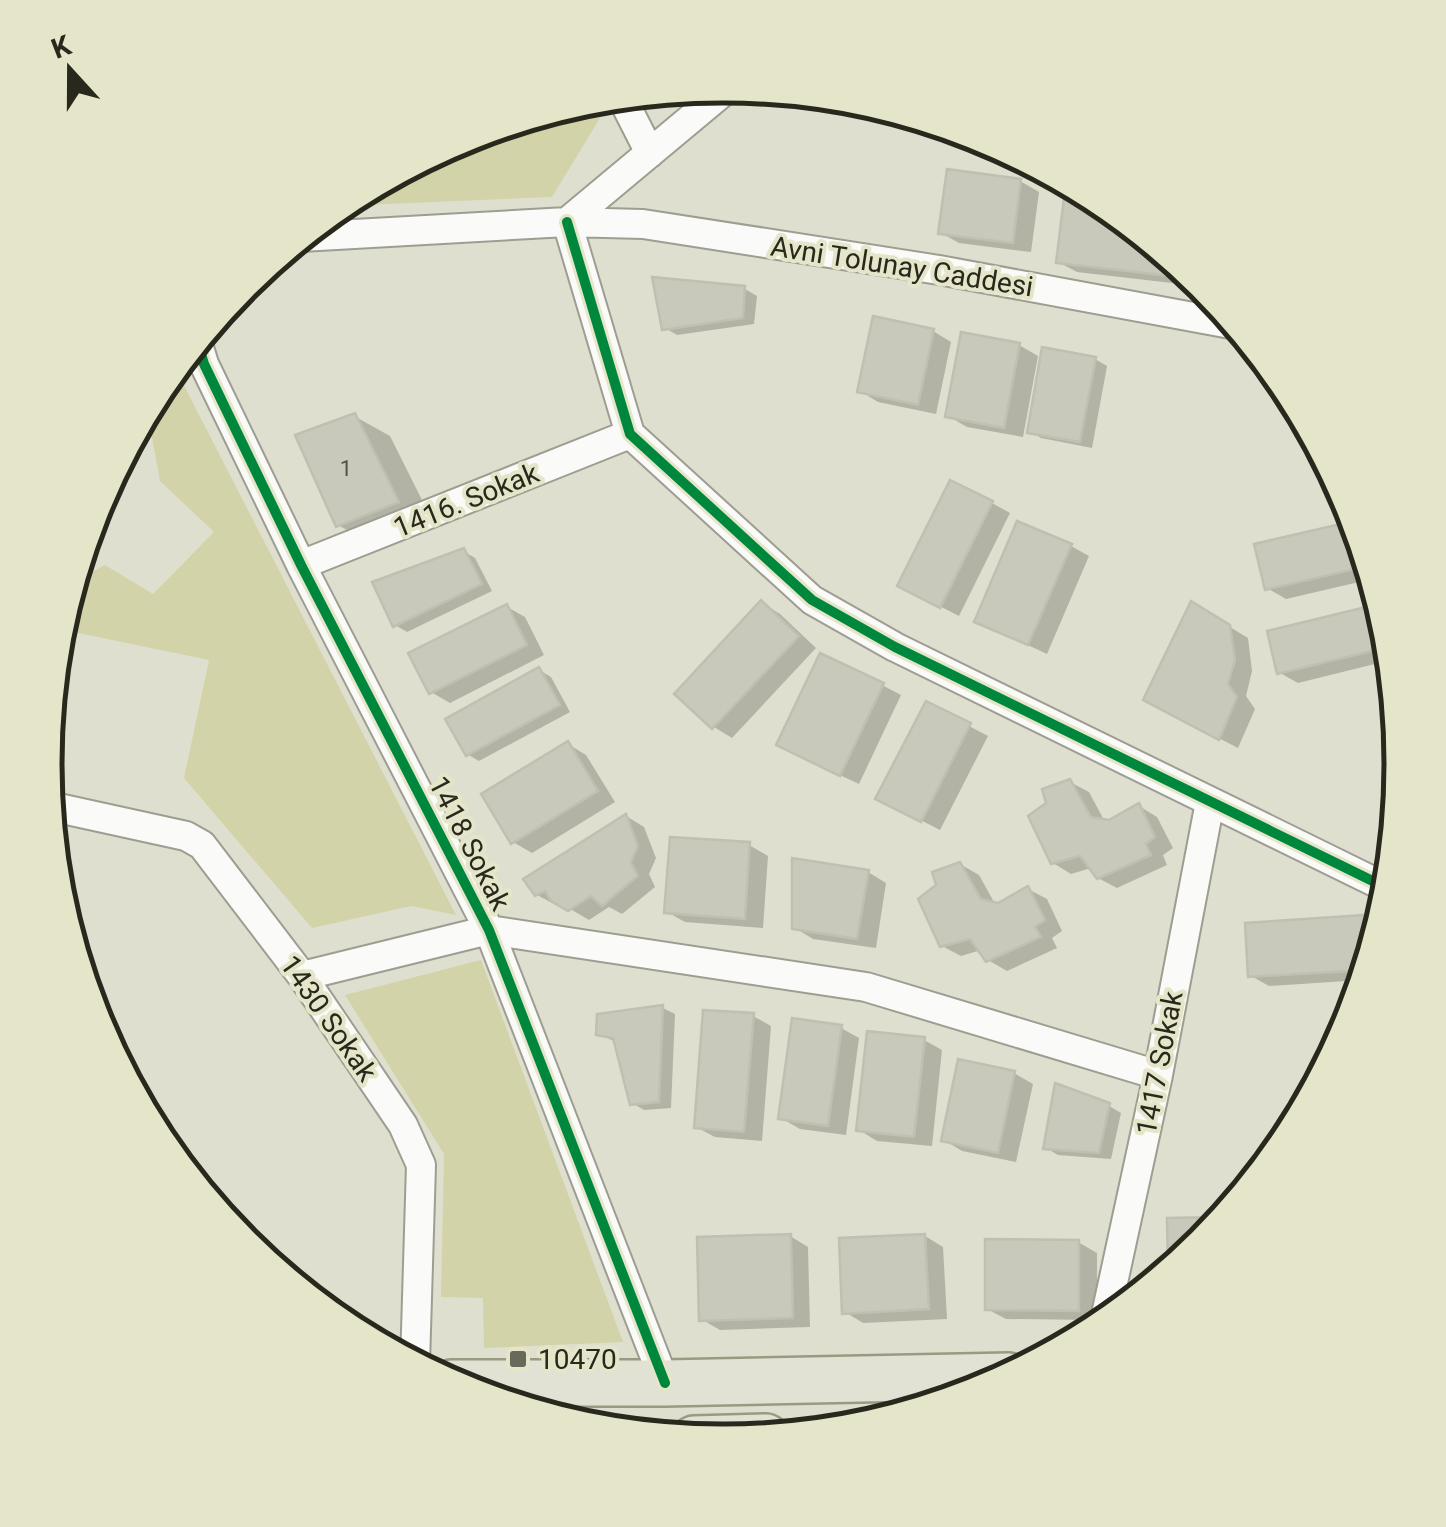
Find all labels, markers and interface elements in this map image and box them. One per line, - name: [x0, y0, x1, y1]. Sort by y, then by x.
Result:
- north arrow: [20, 20, 120, 120]
- text: K: [47, 28, 76, 66]
- street label: Avni Tolunay Caddesi: [768, 229, 1035, 304]
- house number: 1: [340, 456, 352, 481]
- street label: 1416. Sokak: [389, 456, 544, 545]
- street label: 1418 Sokak: [422, 771, 518, 917]
- street label: 1430 Sokak: [273, 949, 384, 1088]
- street label: 1417 Sokak: [1129, 987, 1190, 1138]
- place label: 10470: [538, 1343, 617, 1376]
- marker: 10470: [507, 1348, 529, 1370]

